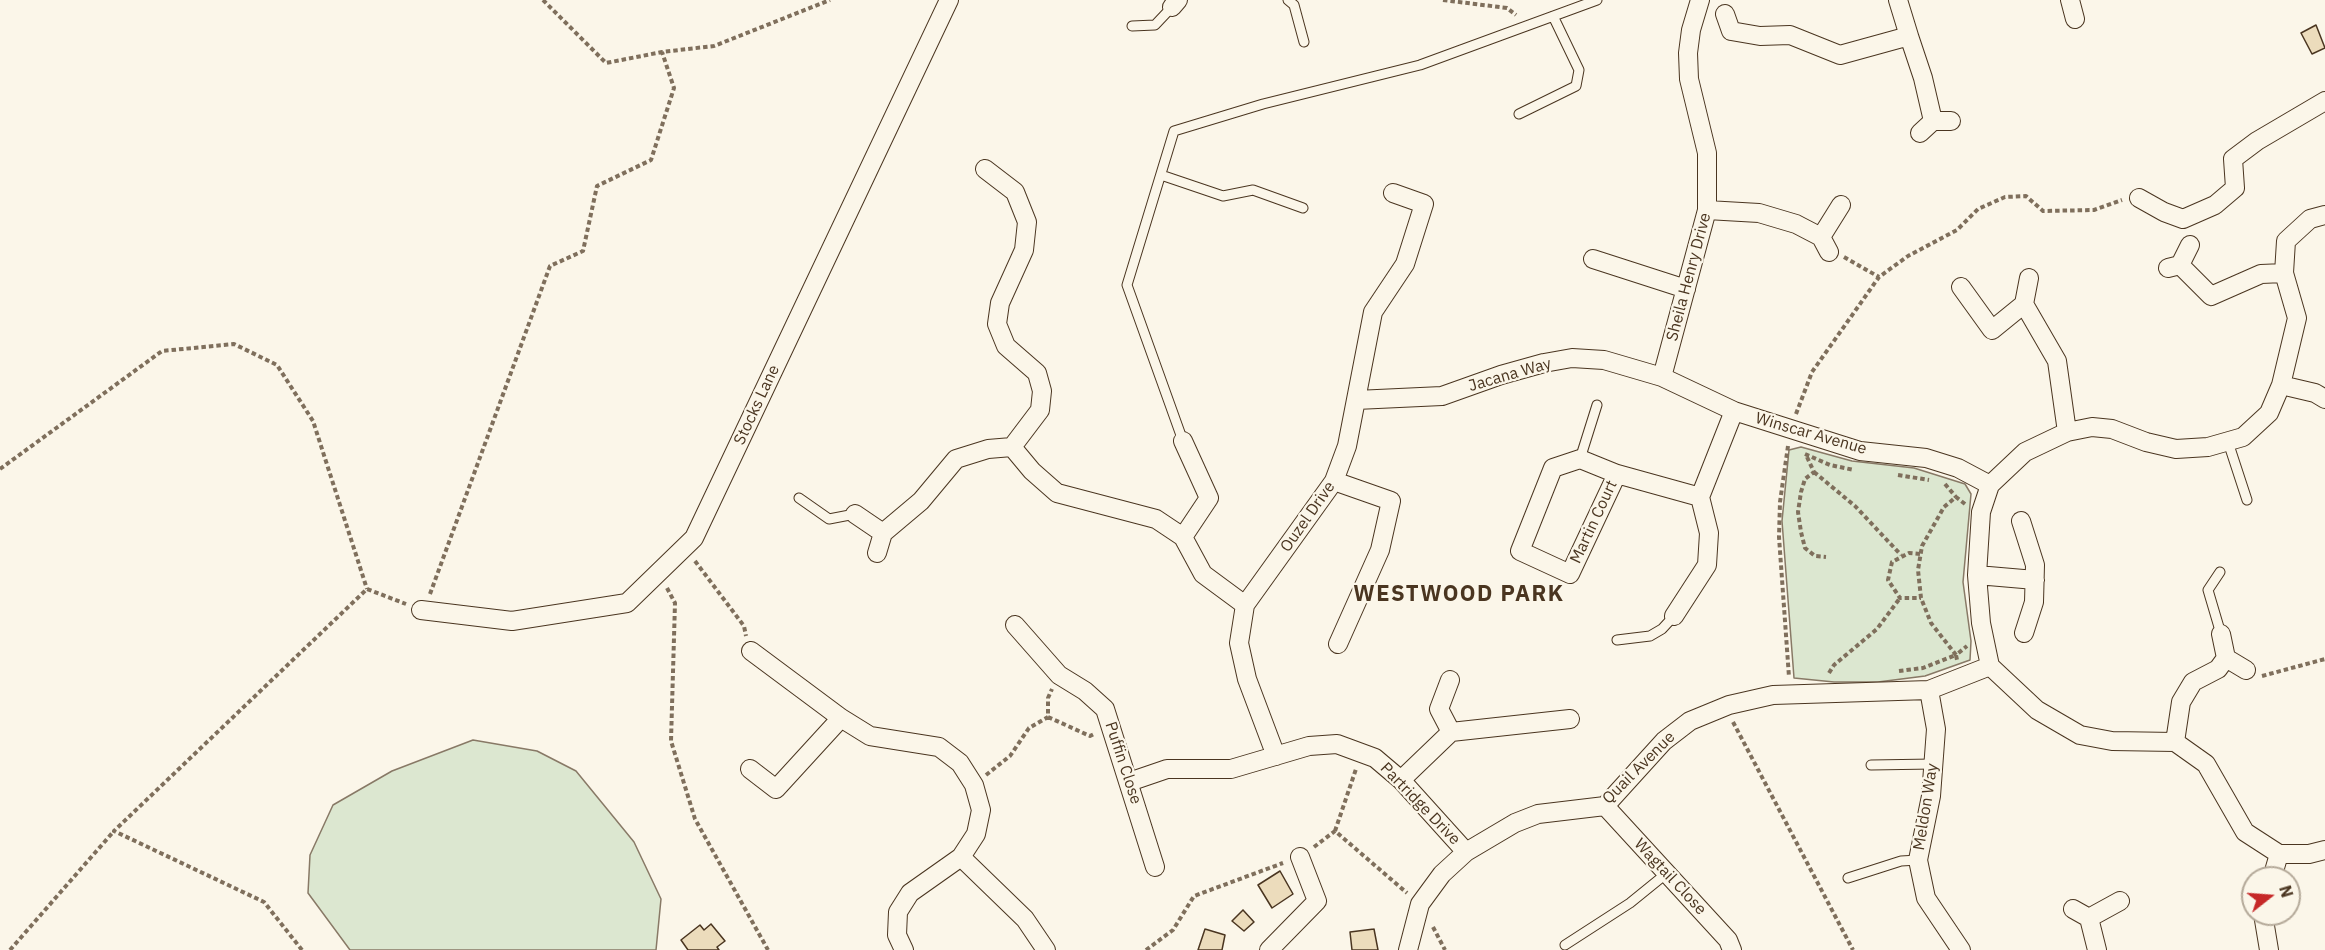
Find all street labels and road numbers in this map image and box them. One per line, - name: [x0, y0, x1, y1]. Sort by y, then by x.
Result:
- street label: Sheila Henry Drive: [1663, 211, 1715, 343]
- street label: Jacana Way: [1466, 354, 1554, 396]
- street label: Stocks Lane: [730, 362, 784, 448]
- street label: Winscar Avenue: [1753, 409, 1869, 459]
- street label: Martin Court: [1566, 477, 1622, 567]
- street label: Ouzel Drive: [1277, 478, 1339, 556]
- street label: Puffin Close: [1101, 719, 1145, 807]
- street label: Quail Avenue: [1599, 728, 1679, 808]
- street label: Partridge Drive: [1376, 759, 1464, 849]
- street label: Meldon Way: [1910, 762, 1942, 852]
- street label: Wagtail Close: [1630, 835, 1710, 919]

